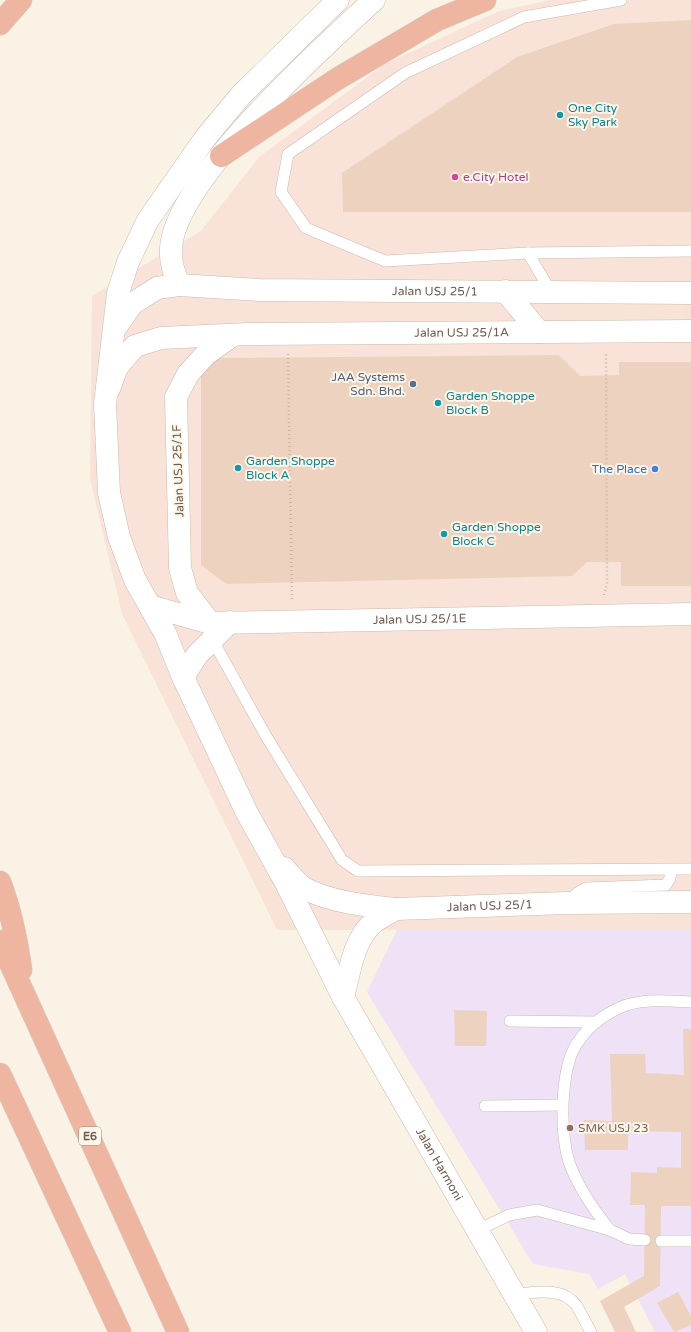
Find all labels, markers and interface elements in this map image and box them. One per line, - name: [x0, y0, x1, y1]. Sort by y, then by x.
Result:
- place label: One City Sky Park: [568, 101, 618, 129]
- marker: One City Sky Park: [555, 110, 565, 120]
- place label: e.City Hotel: [463, 170, 528, 184]
- marker: e.City Hotel: [450, 172, 460, 182]
- street label: Jalan USJ 25/1: [392, 284, 478, 299]
- street label: Jalan USJ 25/1A: [414, 325, 509, 340]
- place label: JAA Systems Sdn. Bhd.: [331, 370, 405, 398]
- marker: JAA Systems Sdn. Bhd.: [408, 379, 418, 389]
- place label: Garden Shoppe Block B: [446, 389, 535, 417]
- marker: Garden Shoppe Block B: [433, 398, 443, 408]
- street label: Jalan USJ 25/1F: [169, 424, 187, 518]
- place label: Garden Shoppe Block A: [246, 454, 335, 482]
- place label: The Place: [592, 462, 647, 476]
- marker: Garden Shoppe Block A: [233, 463, 243, 473]
- marker: The Place: [650, 464, 660, 474]
- place label: Garden Shoppe Block C: [452, 520, 541, 548]
- marker: Garden Shoppe Block C: [439, 529, 449, 539]
- street label: Jalan USJ 25/1E: [373, 611, 467, 627]
- street label: Jalan USJ 25/1: [447, 897, 533, 914]
- place label: SMK USJ 23: [578, 1121, 648, 1135]
- marker: SMK USJ 23: [565, 1123, 575, 1133]
- street label: Jalan Harmoni: [413, 1125, 466, 1203]
- road number: E6: [79, 1127, 101, 1145]

